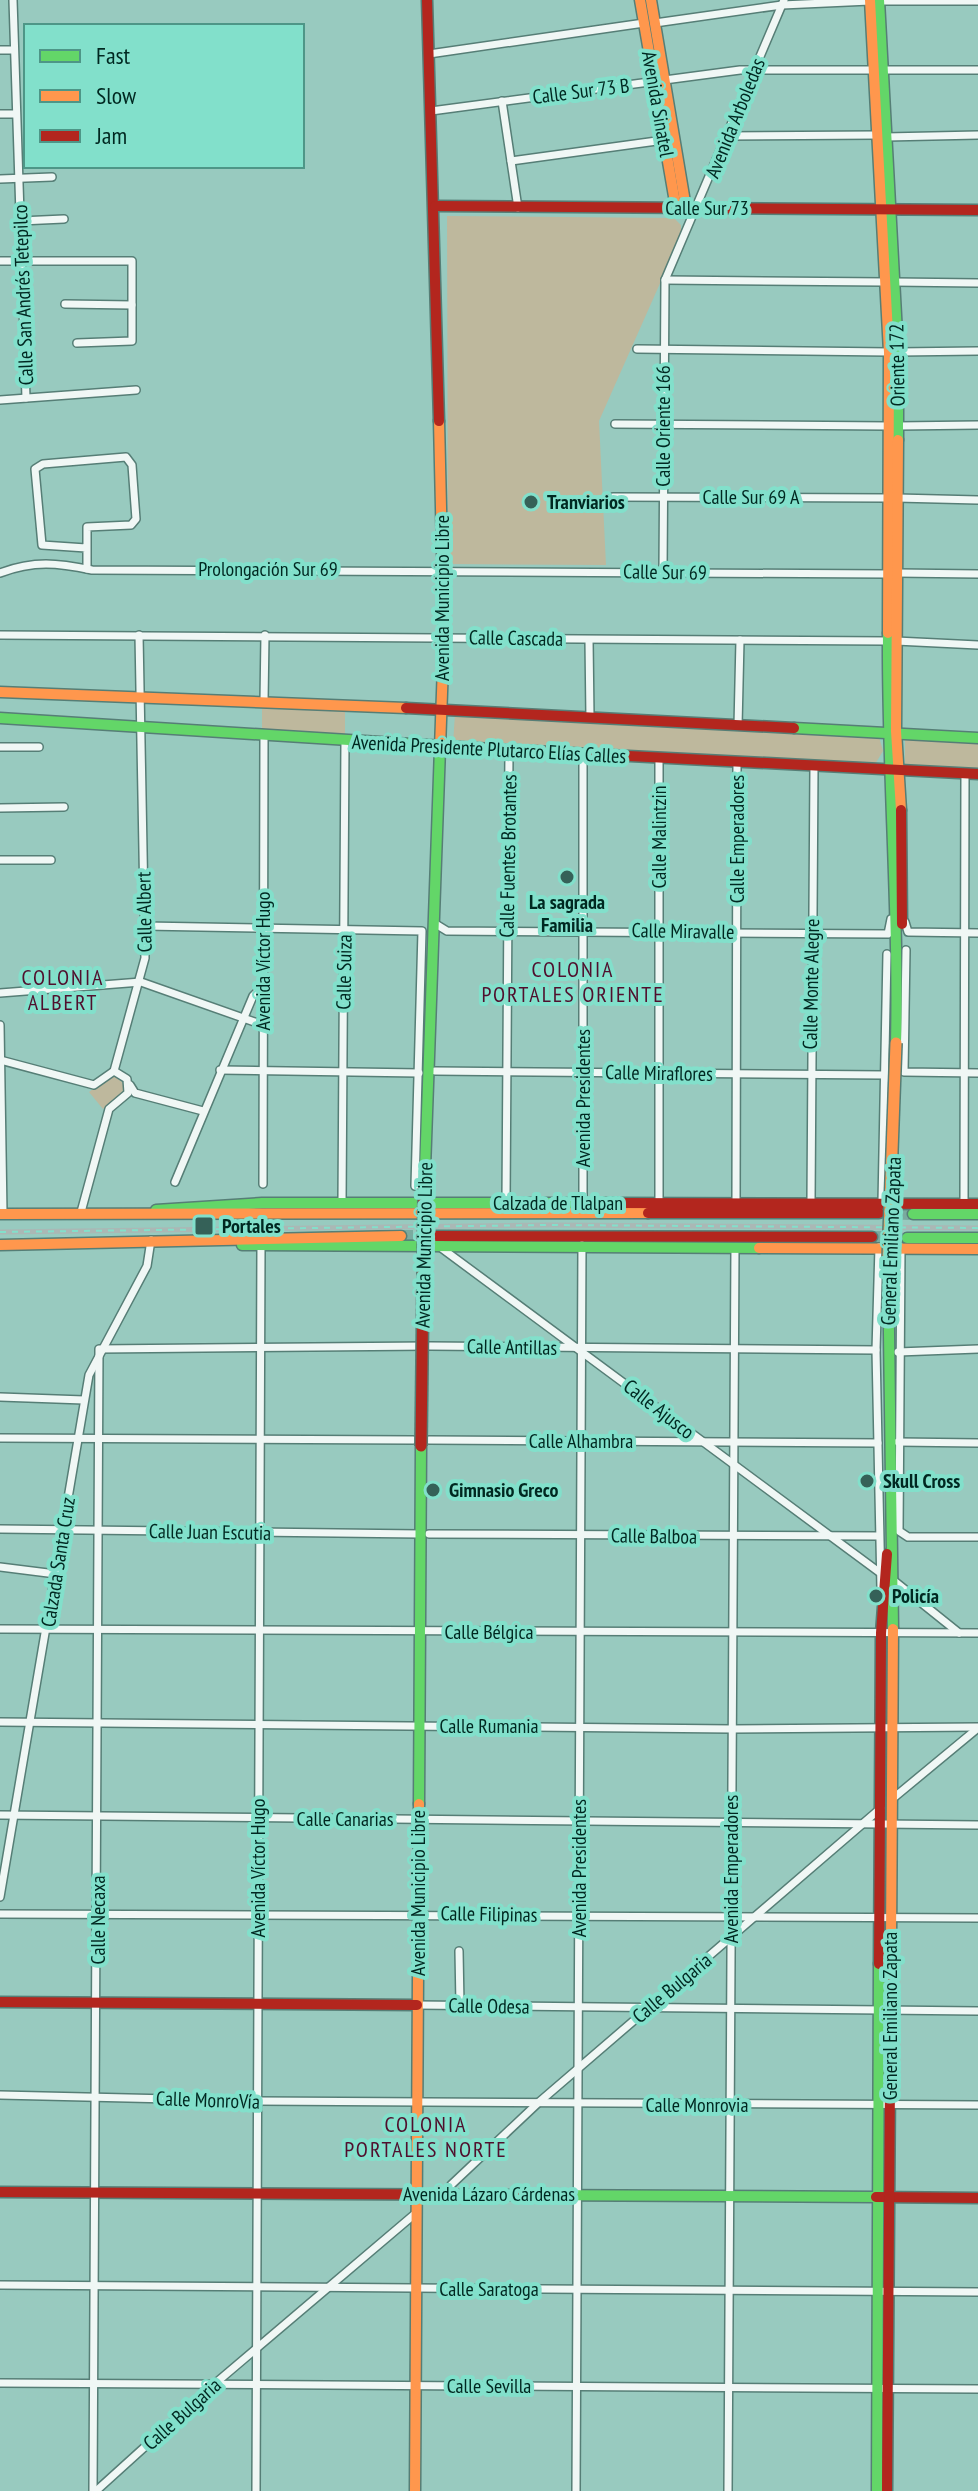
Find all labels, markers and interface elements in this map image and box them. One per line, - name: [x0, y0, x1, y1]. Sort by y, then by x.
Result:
- legend: [24, 24, 304, 168]
- text: Fast: [96, 40, 131, 71]
- street label: Avenida Sinatel: [636, 49, 680, 159]
- street label: Avenida Arboledas: [699, 54, 771, 182]
- street label: Calle Sur 73 B: [531, 72, 631, 110]
- text: Slow: [96, 80, 137, 111]
- text: Jam: [95, 120, 127, 151]
- street label: Calle Sur 73: [665, 195, 749, 221]
- street label: Calle San Andrés Tetepilco: [7, 204, 39, 386]
- street label: Oriente 172: [883, 323, 911, 407]
- street label: Calle Oriente 166: [650, 365, 676, 487]
- street label: Calle Sur 69 A: [703, 484, 800, 510]
- place label: Tranviarios: [547, 489, 625, 515]
- marker: Tranviarios: [522, 493, 540, 511]
- street label: Avenida Municipio Libre: [429, 515, 455, 681]
- street label: Prolongación Sur 69: [198, 556, 338, 582]
- street label: Calle Sur 69: [623, 558, 707, 586]
- street label: Calle Cascada: [469, 624, 563, 652]
- street label: Avenida Presidente Plutarco Elías Calles: [351, 729, 627, 769]
- street label: Calle Fuentes Brotantes: [494, 774, 522, 938]
- street label: Calle Emperadores: [724, 774, 750, 903]
- street label: Calle Malintzin: [646, 785, 672, 889]
- marker: La sagrada Familia: [558, 868, 576, 886]
- street label: Calle Albert: [130, 871, 158, 953]
- place label: La sagrada Familia: [529, 889, 605, 938]
- street label: Avenida Víctor Hugo: [250, 892, 276, 1030]
- street label: Calle Miravalle: [631, 917, 735, 945]
- street label: Calle Monte Alegre: [797, 918, 825, 1050]
- street label: Calle Suiza: [330, 934, 358, 1010]
- district label: COLONIA PORTALES ORIENTE: [481, 955, 665, 1008]
- district label: COLONIA ALBERT: [22, 963, 105, 1016]
- street label: Avenida Presidentes: [570, 1029, 596, 1167]
- street label: Calle Miraflores: [605, 1059, 713, 1087]
- street label: General Emiliano Zapata: [875, 1156, 907, 1326]
- street label: Avenida Municipio Libre: [410, 1162, 438, 1328]
- street label: Calzada de Tlalpan: [493, 1190, 623, 1216]
- place label: Portales: [222, 1213, 281, 1239]
- marker: Portales: [193, 1215, 215, 1237]
- street label: Calle Antillas: [467, 1333, 558, 1361]
- street label: Calle Ajusco: [618, 1373, 700, 1445]
- street label: Calle Alhambra: [529, 1428, 633, 1454]
- place label: Skull Cross: [883, 1468, 960, 1494]
- marker: Skull Cross: [858, 1472, 876, 1490]
- place label: Gimnasio Greco: [449, 1477, 558, 1503]
- marker: Gimnasio Greco: [424, 1481, 442, 1499]
- street label: Calzada Santa Cruz: [35, 1495, 81, 1629]
- street label: Calle Juan Escutia: [149, 1518, 271, 1546]
- street label: Calle Balboa: [611, 1522, 697, 1550]
- place label: Policía: [892, 1583, 939, 1609]
- marker: Policía: [867, 1587, 885, 1605]
- street label: Calle Bélgica: [444, 1619, 534, 1645]
- street label: Calle Rumania: [439, 1713, 539, 1739]
- street label: Avenida Emperadores: [718, 1794, 744, 1943]
- street label: Avenida Víctor Hugo: [245, 1799, 271, 1937]
- street label: Avenida Presidentes: [566, 1799, 592, 1937]
- street label: Calle Canarias: [297, 1806, 394, 1832]
- street label: Avenida Municipio Libre: [405, 1810, 431, 1976]
- street label: Calle Necaxa: [85, 1876, 111, 1964]
- street label: Calle Filipinas: [440, 1900, 538, 1928]
- street label: General Emiliano Zapata: [877, 1932, 903, 2100]
- street label: Calle Bulgaria: [627, 1947, 717, 2029]
- street label: Calle Odesa: [448, 1992, 530, 2020]
- street label: Calle MonroVía: [156, 2085, 260, 2115]
- street label: Calle Monrovia: [646, 2092, 748, 2118]
- district label: COLONIA PORTALES NORTE: [344, 2110, 508, 2163]
- street label: Avenida Lázaro Cárdenas: [403, 2181, 575, 2207]
- street label: Calle Saratoga: [439, 2276, 539, 2302]
- street label: Calle Bulgaria: [138, 2372, 226, 2456]
- street label: Calle Sevilla: [447, 2373, 531, 2399]

